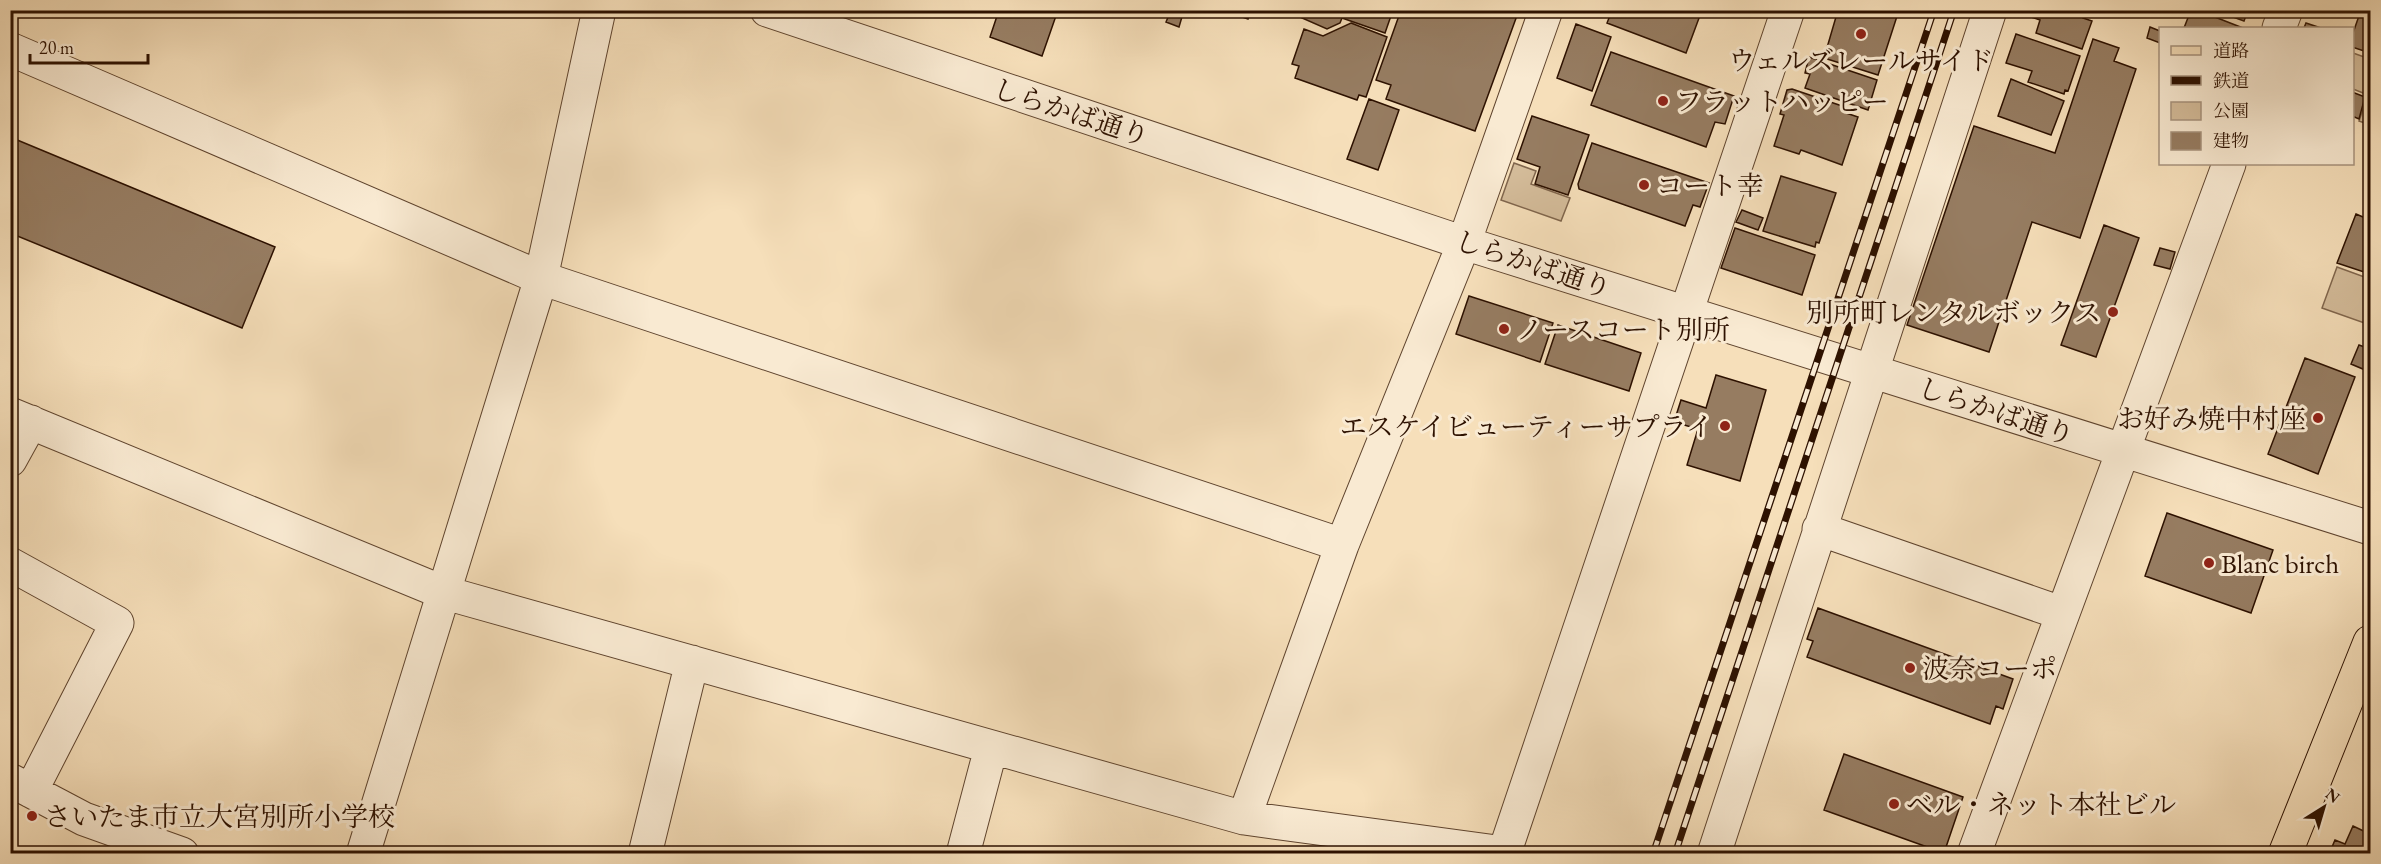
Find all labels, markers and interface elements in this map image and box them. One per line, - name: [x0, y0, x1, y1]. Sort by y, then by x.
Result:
- scale bar: [30, 27, 148, 65]
- marker: ウェルズレールサイド: [1854, 27, 1868, 41]
- legend: [2159, 27, 2354, 165]
- text: 20 m: [39, 36, 74, 59]
- text: 道路: [2213, 39, 2249, 62]
- place label: ウェルズレールサイド: [1728, 43, 1994, 78]
- text: 鉄道: [2213, 69, 2249, 92]
- street label: しらかば通り: [989, 70, 1153, 154]
- place label: フラットハッピー: [1675, 84, 1889, 119]
- marker: フラットハッピー: [1656, 94, 1670, 108]
- text: 公園: [2213, 99, 2249, 122]
- text: 建物: [2213, 129, 2249, 152]
- place label: コート幸: [1656, 168, 1764, 203]
- marker: コート幸: [1637, 178, 1651, 192]
- street label: しらかば通り: [1451, 222, 1615, 306]
- place label: 別所町レンタルボックス: [1806, 295, 2101, 330]
- marker: 別所町レンタルボックス: [2106, 305, 2120, 319]
- place label: ノースコート別所: [1516, 312, 1730, 347]
- marker: ノースコート別所: [1497, 322, 1511, 336]
- street label: しらかば通り: [1914, 369, 2078, 453]
- place label: お好み焼中村座: [2117, 401, 2306, 436]
- place label: エスケイビューティーサプライ: [1340, 409, 1713, 444]
- marker: お好み焼中村座: [2311, 411, 2325, 425]
- marker: エスケイビューティーサプライ: [1718, 419, 1732, 433]
- place label: Blanc birch: [2221, 546, 2339, 581]
- marker: Blanc birch: [2202, 556, 2216, 570]
- place label: 波奈コーポ: [1922, 651, 2057, 686]
- marker: 波奈コーポ: [1903, 661, 1917, 675]
- north arrow: [2294, 777, 2354, 837]
- text: N: [2321, 783, 2344, 808]
- place label: ベル・ネット本社ビル: [1906, 787, 2176, 822]
- marker: ベル・ネット本社ビル: [1887, 797, 1901, 811]
- place label: さいたま市立大宮別所小学校: [44, 799, 395, 834]
- marker: さいたま市立大宮別所小学校: [25, 809, 39, 823]

